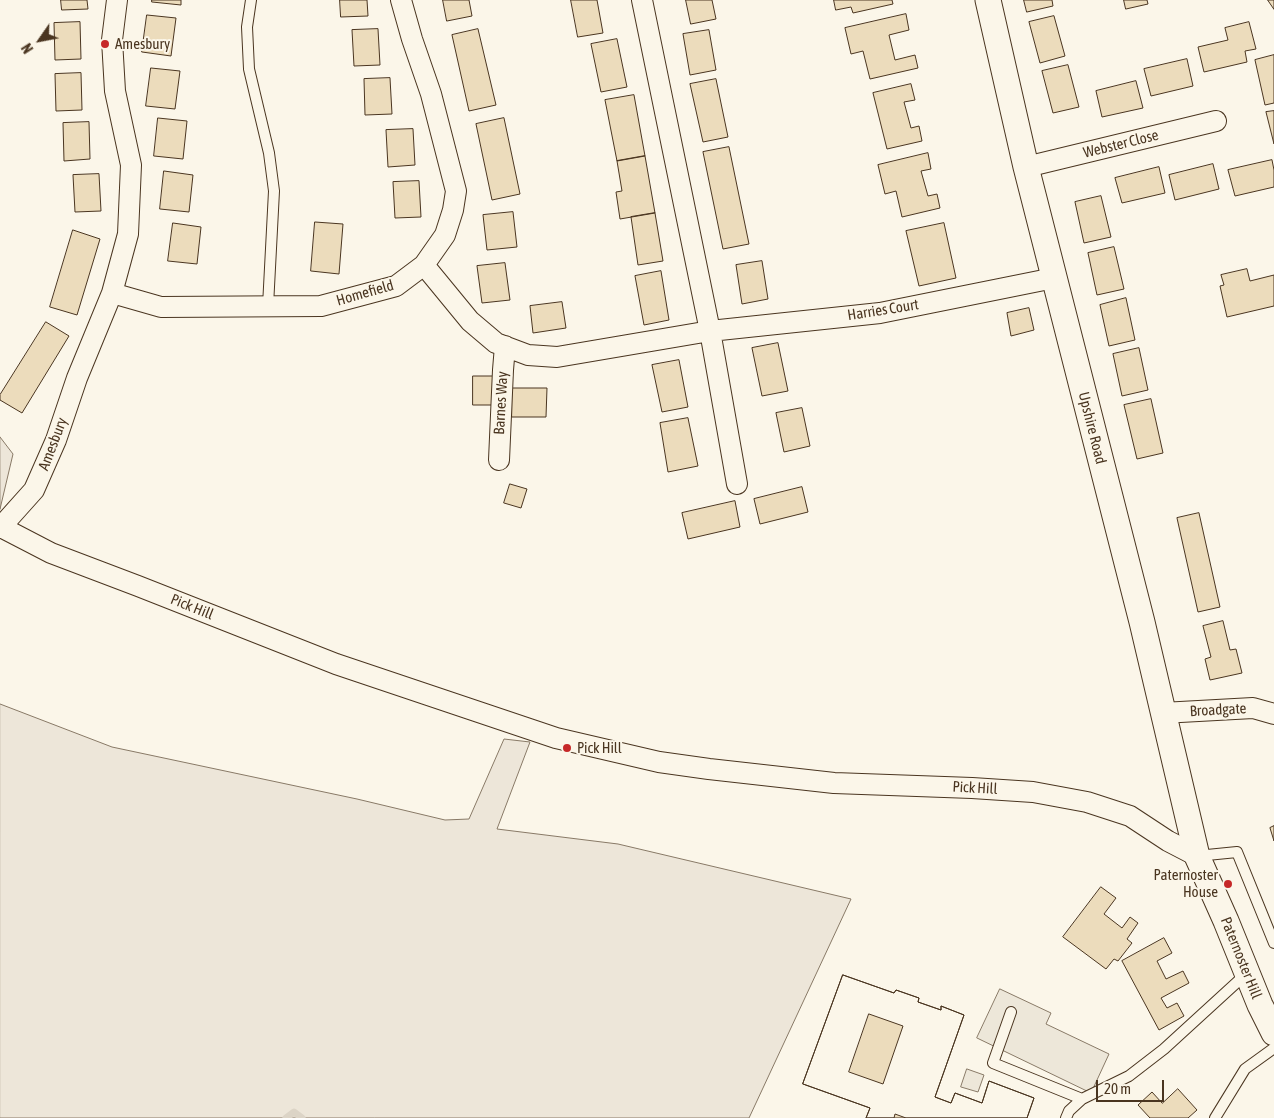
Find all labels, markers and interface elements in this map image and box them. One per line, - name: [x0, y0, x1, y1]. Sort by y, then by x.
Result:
- north arrow: [15, 15, 65, 65]
- place label: Amesbury: [115, 35, 170, 53]
- marker: Amesbury: [99, 38, 111, 50]
- text: N: [18, 40, 36, 56]
- street label: Webster Close: [1082, 126, 1160, 162]
- street label: Homefield: [334, 276, 396, 310]
- street label: Harries Court: [846, 295, 920, 325]
- street label: Barnes Way: [490, 371, 512, 435]
- street label: Upshire Road: [1074, 390, 1110, 466]
- street label: Amesbury: [35, 415, 71, 473]
- street label: Pick Hill: [168, 590, 216, 624]
- street label: Broadgate: [1189, 700, 1247, 720]
- place label: Pick Hill: [577, 739, 622, 757]
- marker: Pick Hill: [561, 742, 573, 754]
- street label: Pick Hill: [952, 778, 998, 798]
- place label: Paternoster House: [1154, 866, 1218, 901]
- marker: Paternoster House: [1222, 878, 1234, 890]
- street label: Paternoster Hill: [1216, 914, 1266, 1002]
- scale bar: [1099, 1070, 1166, 1102]
- text: 20 m: [1104, 1080, 1131, 1097]

